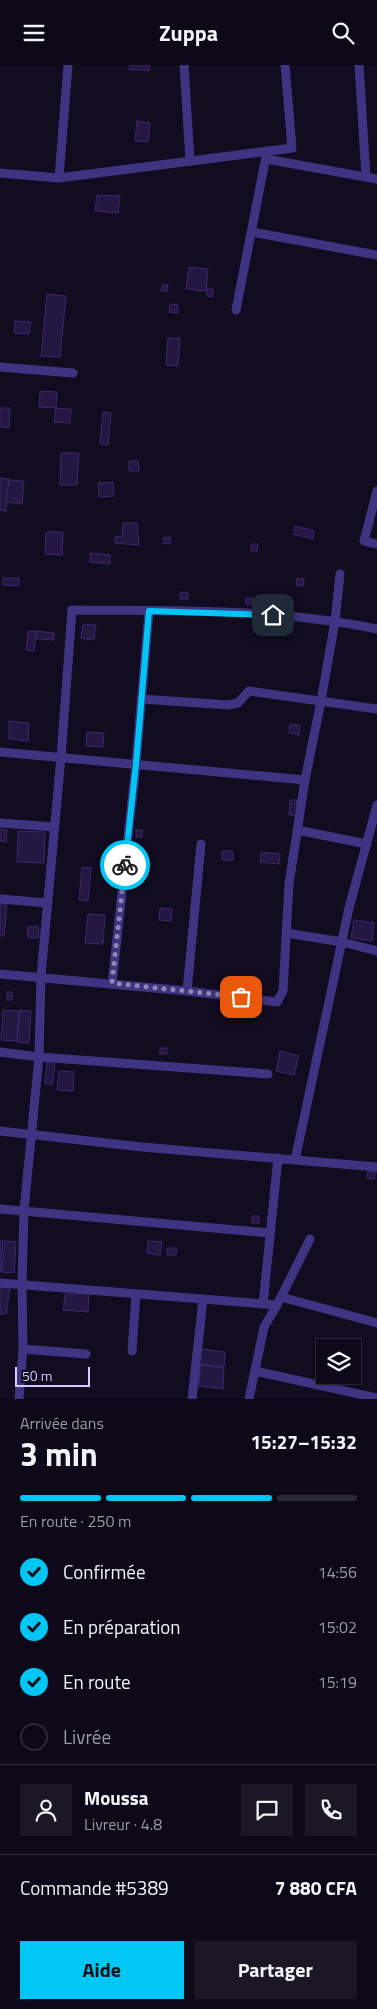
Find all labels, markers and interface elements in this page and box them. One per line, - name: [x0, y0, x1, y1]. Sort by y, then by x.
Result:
- text: Zuppa: [159, 16, 218, 50]
- icon: menu: [20, 19, 48, 47]
- icon: search: [329, 19, 357, 47]
- pin: [252, 594, 294, 636]
- icon: home: [259, 601, 287, 629]
- courier: [100, 840, 150, 890]
- icon: bike: [111, 851, 139, 879]
- pin: [220, 976, 262, 1018]
- icon: bag: [227, 983, 255, 1011]
- map controls: [316, 1339, 361, 1384]
- button: layers: [316, 1339, 361, 1384]
- scale bar: [15, 1364, 90, 1387]
- text: 50 m: [22, 1365, 52, 1386]
- text: Arrivée dans: [20, 1411, 104, 1435]
- text: 15:27–15:32: [250, 1427, 357, 1456]
- text: 3 min: [20, 1430, 98, 1478]
- text: En route · 250 m: [20, 1509, 131, 1533]
- text: Confirmée: [63, 1557, 145, 1586]
- icon: check: [20, 1558, 48, 1586]
- text: 14:56: [318, 1560, 357, 1584]
- text: En préparation: [63, 1612, 181, 1641]
- icon: check: [20, 1613, 48, 1641]
- text: 15:02: [318, 1615, 357, 1639]
- text: En route: [63, 1667, 131, 1696]
- icon: check: [20, 1668, 48, 1696]
- text: 15:19: [318, 1670, 357, 1694]
- text: Livrée: [63, 1722, 111, 1751]
- text: Moussa: [84, 1783, 148, 1812]
- button: person: [20, 1784, 72, 1836]
- button: chat: [241, 1784, 293, 1836]
- button: phone: [305, 1784, 357, 1836]
- text: Livreur · 4.8: [84, 1812, 162, 1836]
- text: Commande #5389: [20, 1873, 169, 1902]
- text: 7 880 CFA: [275, 1873, 357, 1902]
- button: Aide: [20, 1941, 184, 1999]
- button: Partager: [194, 1941, 357, 1999]

